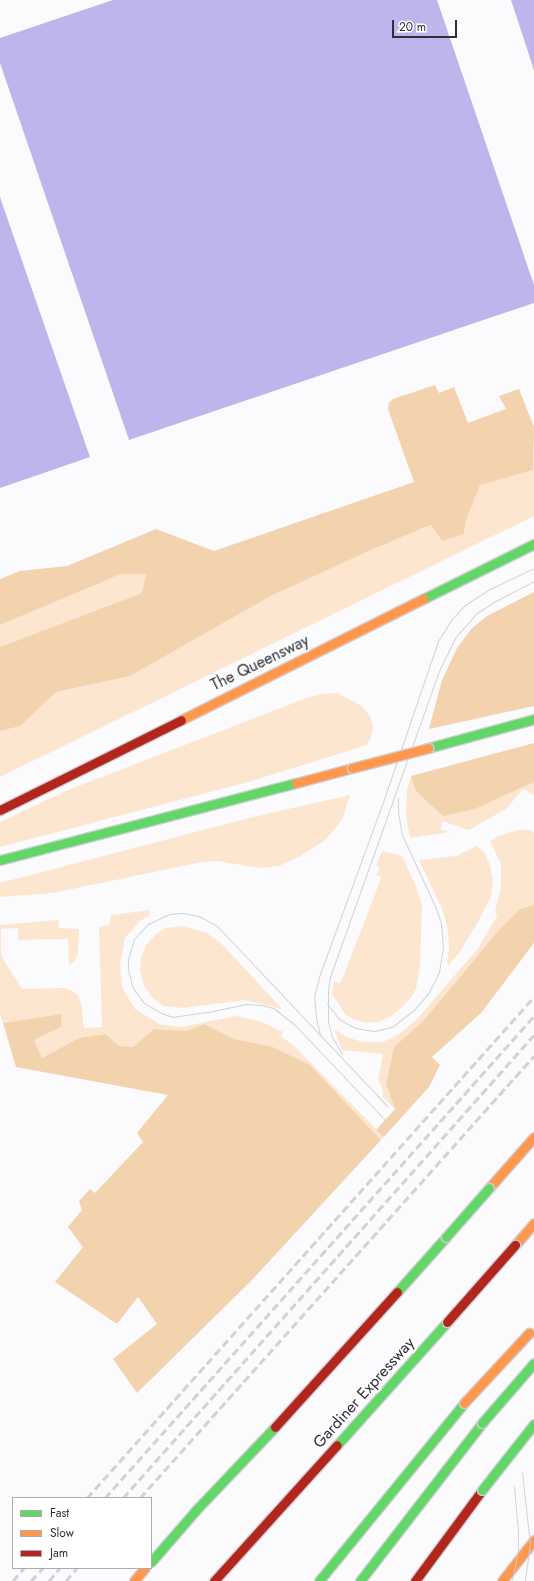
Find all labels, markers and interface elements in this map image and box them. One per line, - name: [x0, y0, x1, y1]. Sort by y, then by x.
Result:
- scale bar: [394, 12, 459, 38]
- text: 20 m: [399, 18, 426, 36]
- street label: The Queensway: [208, 631, 312, 695]
- street label: Gardiner Expressway: [309, 1334, 419, 1452]
- legend: [12, 1497, 152, 1569]
- text: Fast: [50, 1504, 69, 1522]
- text: Slow: [50, 1524, 74, 1542]
- text: Jam: [50, 1544, 68, 1562]

